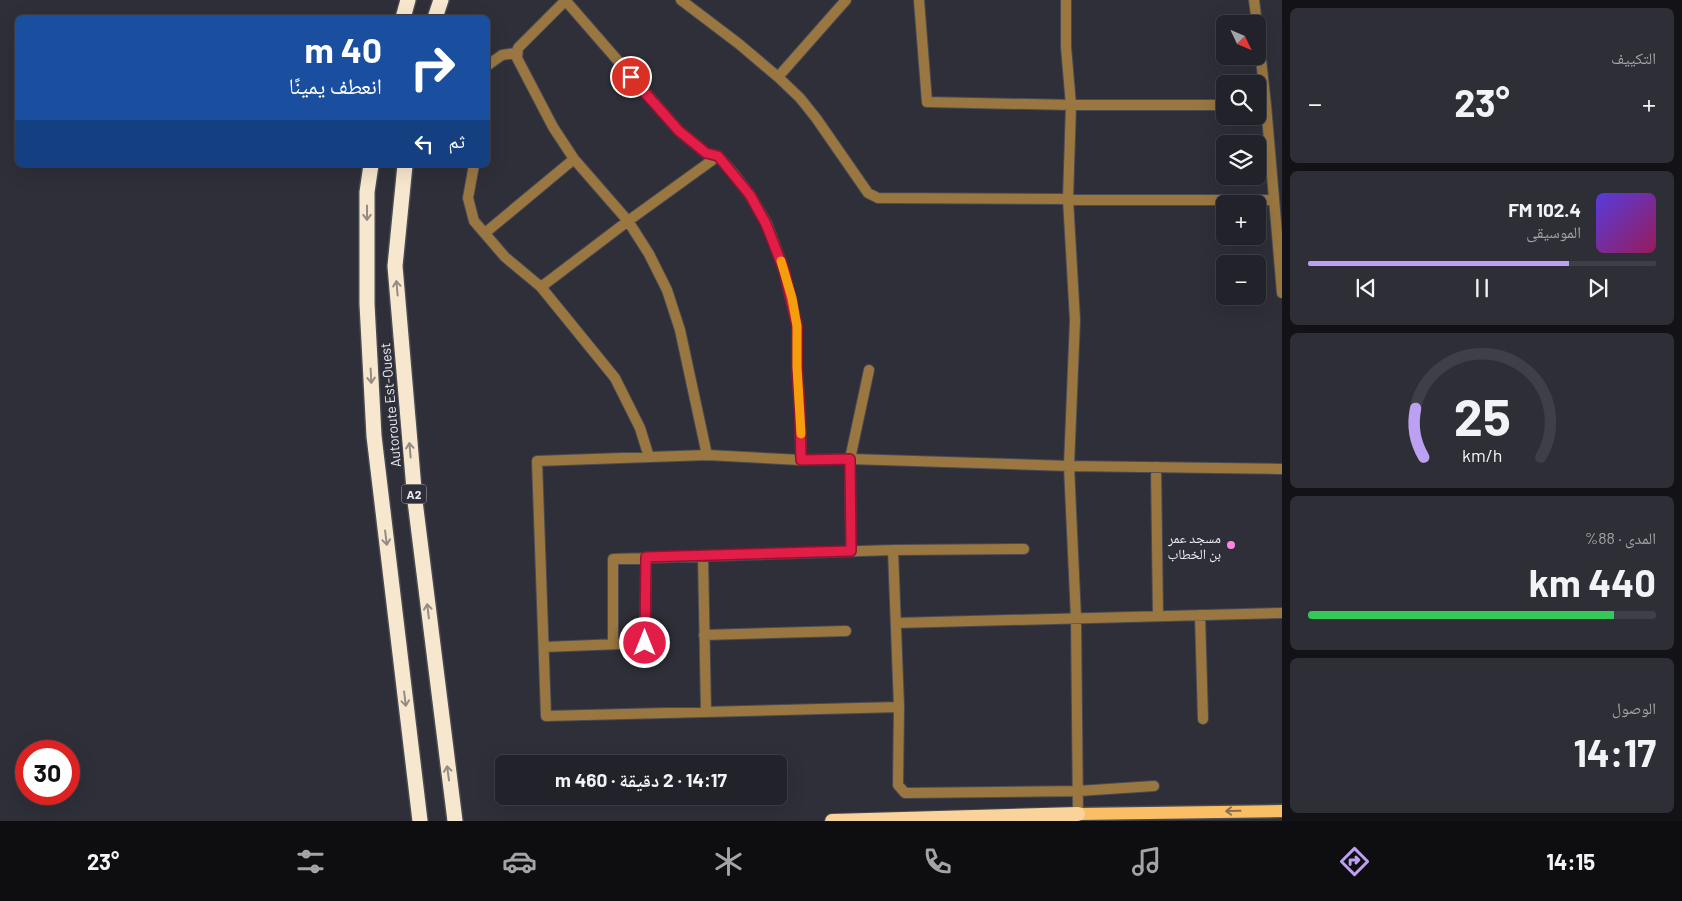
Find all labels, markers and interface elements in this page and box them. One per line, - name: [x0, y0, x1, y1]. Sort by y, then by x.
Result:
- north arrow: [1216, 15, 1266, 65]
- map controls: [1216, 15, 1266, 305]
- text: 40 m: [305, 28, 382, 70]
- icon: right: [400, 35, 465, 100]
- text: التكييف: [1611, 48, 1656, 67]
- pin: [610, 56, 652, 98]
- icon: arrive: [617, 63, 645, 91]
- text: انعطف يمينًا: [289, 72, 382, 98]
- button: search: [1216, 75, 1266, 125]
- text: 23°: [1454, 79, 1510, 125]
- text: −: [1308, 86, 1322, 120]
- text: +: [1642, 86, 1656, 120]
- text: ثم: [448, 129, 465, 152]
- icon: left: [410, 130, 438, 158]
- button: layers: [1216, 135, 1266, 185]
- button: +: [1216, 195, 1266, 245]
- text: 102.4 FM: [1508, 198, 1581, 221]
- one-way arrow: [362, 205, 372, 221]
- text: الموسيقى: [1526, 222, 1581, 241]
- button: −: [1216, 255, 1266, 305]
- icon: previous: [1352, 274, 1380, 302]
- icon: pause: [1468, 274, 1496, 302]
- icon: next: [1584, 274, 1612, 302]
- one-way arrow: [392, 280, 401, 296]
- street label: Autoroute Est-Ouest: [376, 342, 404, 468]
- one-way arrow: [366, 368, 375, 384]
- text: 25: [1453, 384, 1511, 446]
- one-way arrow: [405, 442, 415, 458]
- text: km/h: [1462, 444, 1502, 466]
- road number: A2: [402, 484, 426, 504]
- text: المدى · 88%: [1585, 528, 1656, 547]
- one-way arrow: [381, 529, 391, 545]
- place label: مسجد عمر بن الخطاب: [1167, 529, 1221, 563]
- marker: مسجد عمر بن الخطاب: [1225, 539, 1237, 551]
- text: 440 km: [1529, 559, 1656, 605]
- one-way arrow: [423, 604, 433, 620]
- position arrow: [618, 616, 670, 668]
- one-way arrow: [400, 691, 410, 707]
- text: الوصول: [1612, 698, 1656, 717]
- text: 14:17: [1573, 729, 1656, 775]
- speed limit sign: 30: [15, 740, 80, 805]
- one-way arrow: [443, 765, 453, 781]
- text: 14:17 · 2 دقيقة · 460 m: [555, 768, 727, 791]
- one-way arrow: [1226, 806, 1242, 816]
- icon: filters: [293, 844, 328, 879]
- icon: car: [502, 844, 537, 879]
- icon: climate: [711, 844, 746, 879]
- icon: phone: [920, 844, 955, 879]
- icon: music: [1129, 844, 1164, 879]
- icon: directions: [1337, 844, 1372, 879]
- text: 23°: [87, 848, 119, 874]
- text: 14:15: [1546, 848, 1595, 874]

